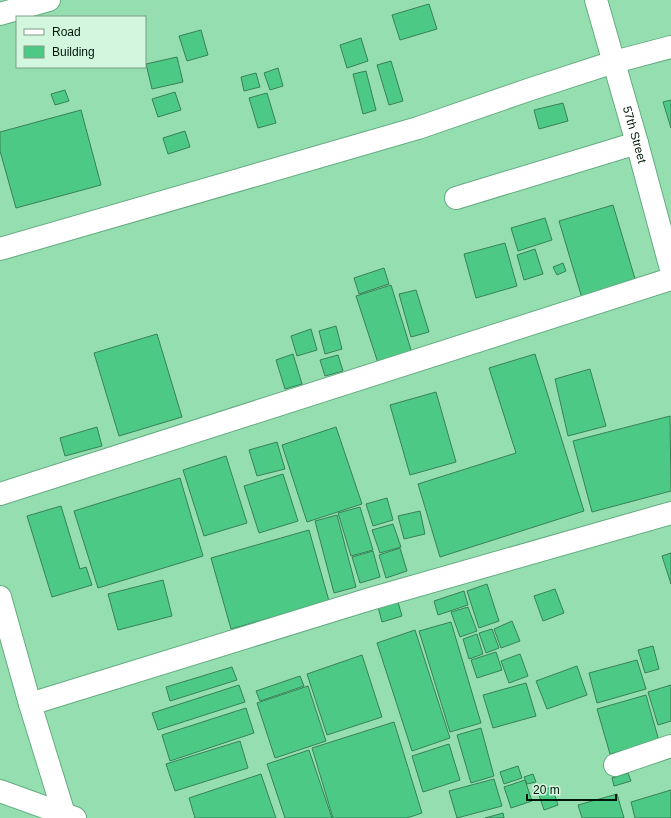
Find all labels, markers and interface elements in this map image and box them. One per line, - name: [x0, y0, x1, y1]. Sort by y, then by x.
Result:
- legend: [16, 16, 146, 68]
- text: Road: [52, 25, 81, 39]
- text: Building: [52, 45, 95, 59]
- street label: 57th Street: [620, 104, 649, 165]
- scale bar: [527, 776, 616, 802]
- text: 20 m: [533, 783, 560, 797]

